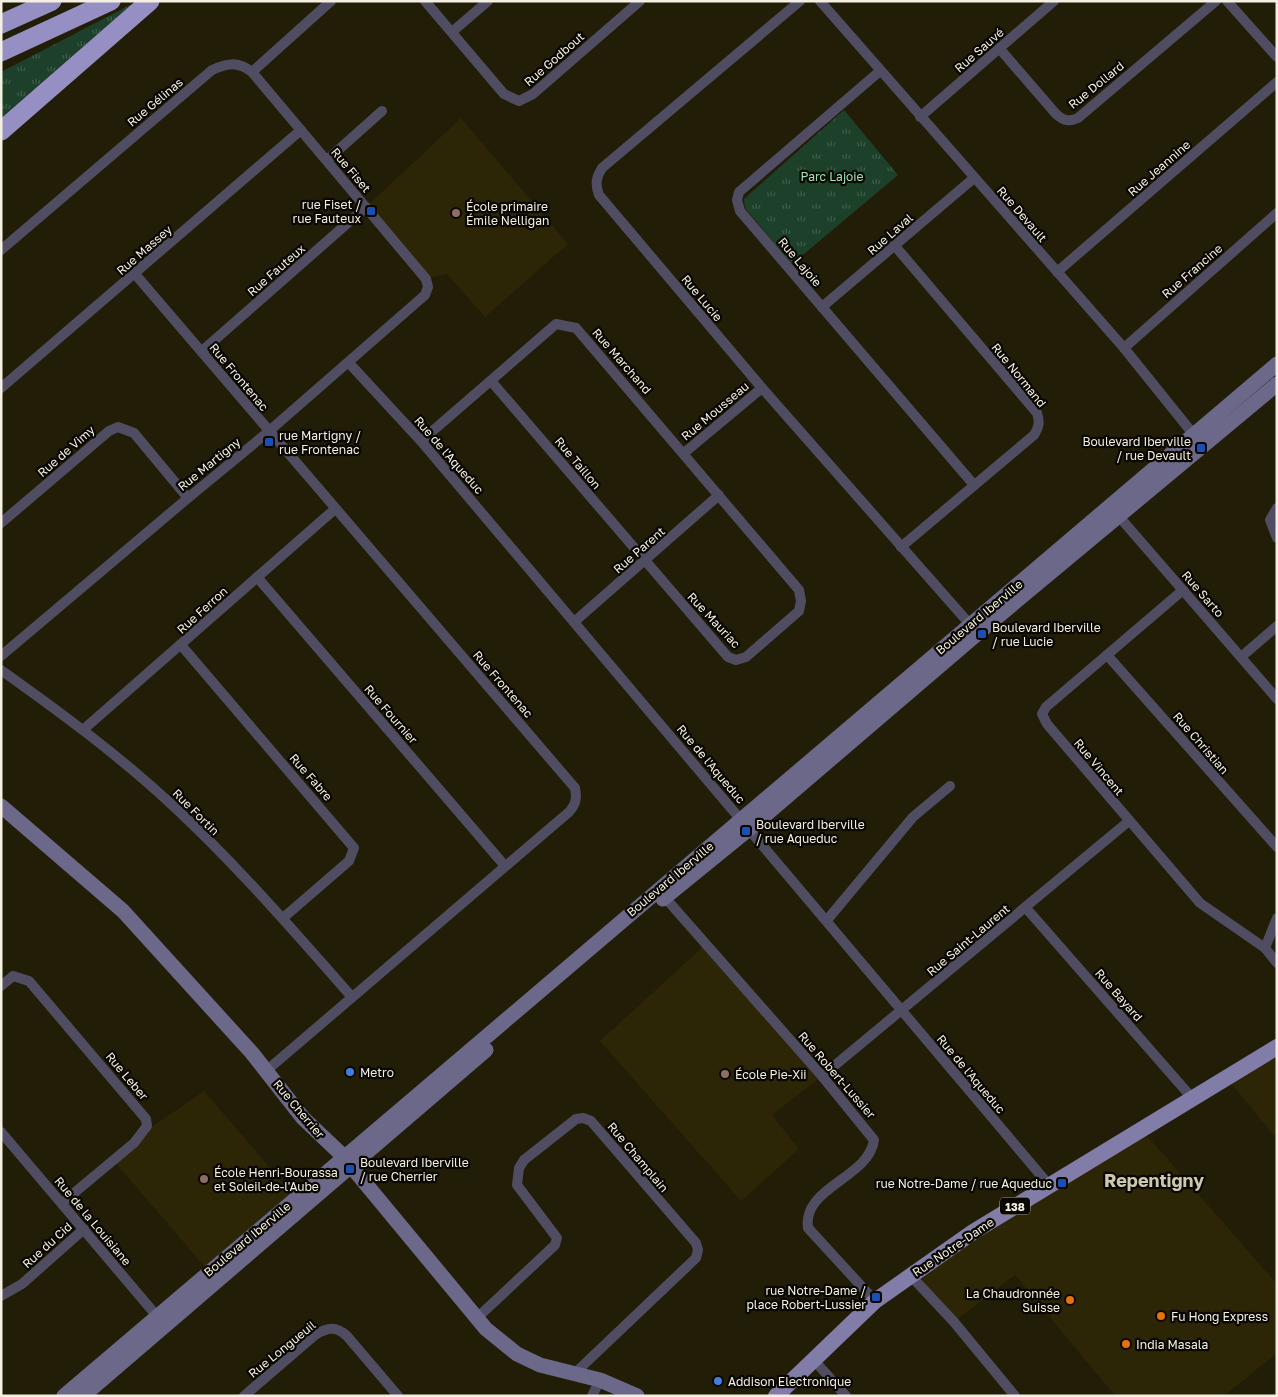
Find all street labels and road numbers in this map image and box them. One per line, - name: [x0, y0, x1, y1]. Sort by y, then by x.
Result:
- street label: Rue Sauvé: [951, 25, 1007, 75]
- street label: Rue Godbout: [521, 29, 587, 89]
- street label: Rue Dollard: [1065, 58, 1127, 112]
- street label: Rue Gélinas: [124, 74, 186, 130]
- street label: Rue Jeannine: [1125, 137, 1193, 199]
- street label: Rue Fiset: [328, 145, 374, 196]
- street label: Rue Devault: [994, 183, 1050, 245]
- street label: Rue Laval: [864, 210, 916, 258]
- street label: Rue Massey: [113, 222, 175, 278]
- street label: Rue Lajoie: [775, 234, 825, 290]
- street label: Rue Fauteux: [244, 241, 308, 299]
- street label: Rue Francine: [1159, 241, 1225, 301]
- street label: Rue Lucie: [678, 272, 726, 324]
- street label: Rue Marchand: [589, 325, 655, 397]
- street label: Rue Frontenac: [206, 340, 272, 414]
- street label: Rue Normand: [989, 340, 1049, 410]
- street label: Rue Mousseau: [678, 378, 752, 444]
- street label: Rue de l'Aqueduc: [411, 413, 487, 497]
- street label: Rue de Vimy: [34, 422, 98, 480]
- street label: Rue Martigny: [175, 434, 244, 494]
- street label: Rue Taillon: [552, 434, 604, 492]
- street label: Rue Parent: [610, 523, 668, 576]
- street label: Rue Sarto: [1179, 568, 1227, 620]
- street label: Boulevard Iberville: [933, 576, 1025, 658]
- street label: Rue Ferron: [174, 583, 230, 637]
- street label: Rue Mauriac: [684, 589, 744, 651]
- street label: Rue Frontenac: [470, 647, 536, 721]
- street label: Rue Fournier: [361, 681, 421, 747]
- street label: Rue Christian: [1170, 709, 1232, 777]
- street label: Rue de l'Aqueduc: [674, 722, 749, 807]
- street label: Rue Vincent: [1071, 736, 1127, 799]
- street label: Rue Fabre: [286, 750, 336, 804]
- street label: Rue Fortin: [170, 786, 222, 838]
- street label: Boulevard Iberville: [624, 838, 716, 920]
- street label: Rue Saint-Laurent: [923, 901, 1013, 979]
- street label: Rue Bayard: [1092, 966, 1146, 1024]
- street label: Rue Robert-Lussier: [795, 1028, 879, 1122]
- street label: Rue de l'Aqueduc: [934, 1032, 1009, 1117]
- street label: Rue Leber: [103, 1049, 152, 1103]
- street label: Rue Cherrier: [270, 1077, 328, 1142]
- street label: Rue Champlain: [604, 1119, 672, 1195]
- street label: Rue de la Louisiane: [52, 1174, 135, 1268]
- street label: Boulevard Iberville: [201, 1198, 293, 1280]
- road number: 138: [1000, 1198, 1030, 1214]
- street label: Rue Notre-Dame: [909, 1214, 997, 1280]
- street label: Rue du Cid: [19, 1219, 75, 1271]
- street label: Rue Longueuil: [245, 1317, 319, 1381]

